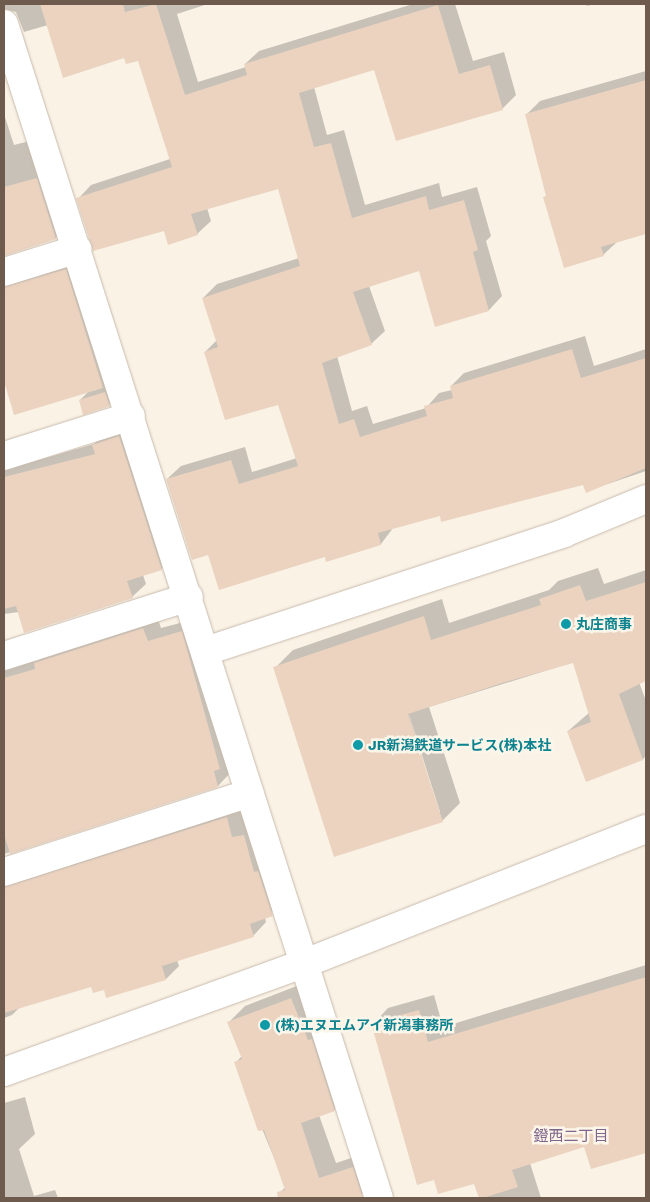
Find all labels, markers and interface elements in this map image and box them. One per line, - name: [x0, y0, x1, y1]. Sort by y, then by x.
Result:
- place label: 丸庄商事: [576, 616, 632, 632]
- marker: 丸庄商事: [560, 618, 572, 630]
- place label: JR新潟鉄道サービス(株)本社: [368, 737, 551, 753]
- marker: JR新潟鉄道サービス(株)本社: [352, 739, 364, 751]
- place label: (株)エヌエムアイ新潟事務所: [275, 1017, 454, 1033]
- marker: (株)エヌエムアイ新潟事務所: [259, 1019, 271, 1031]
- district label: 鐙西二丁目: [534, 1128, 608, 1146]

